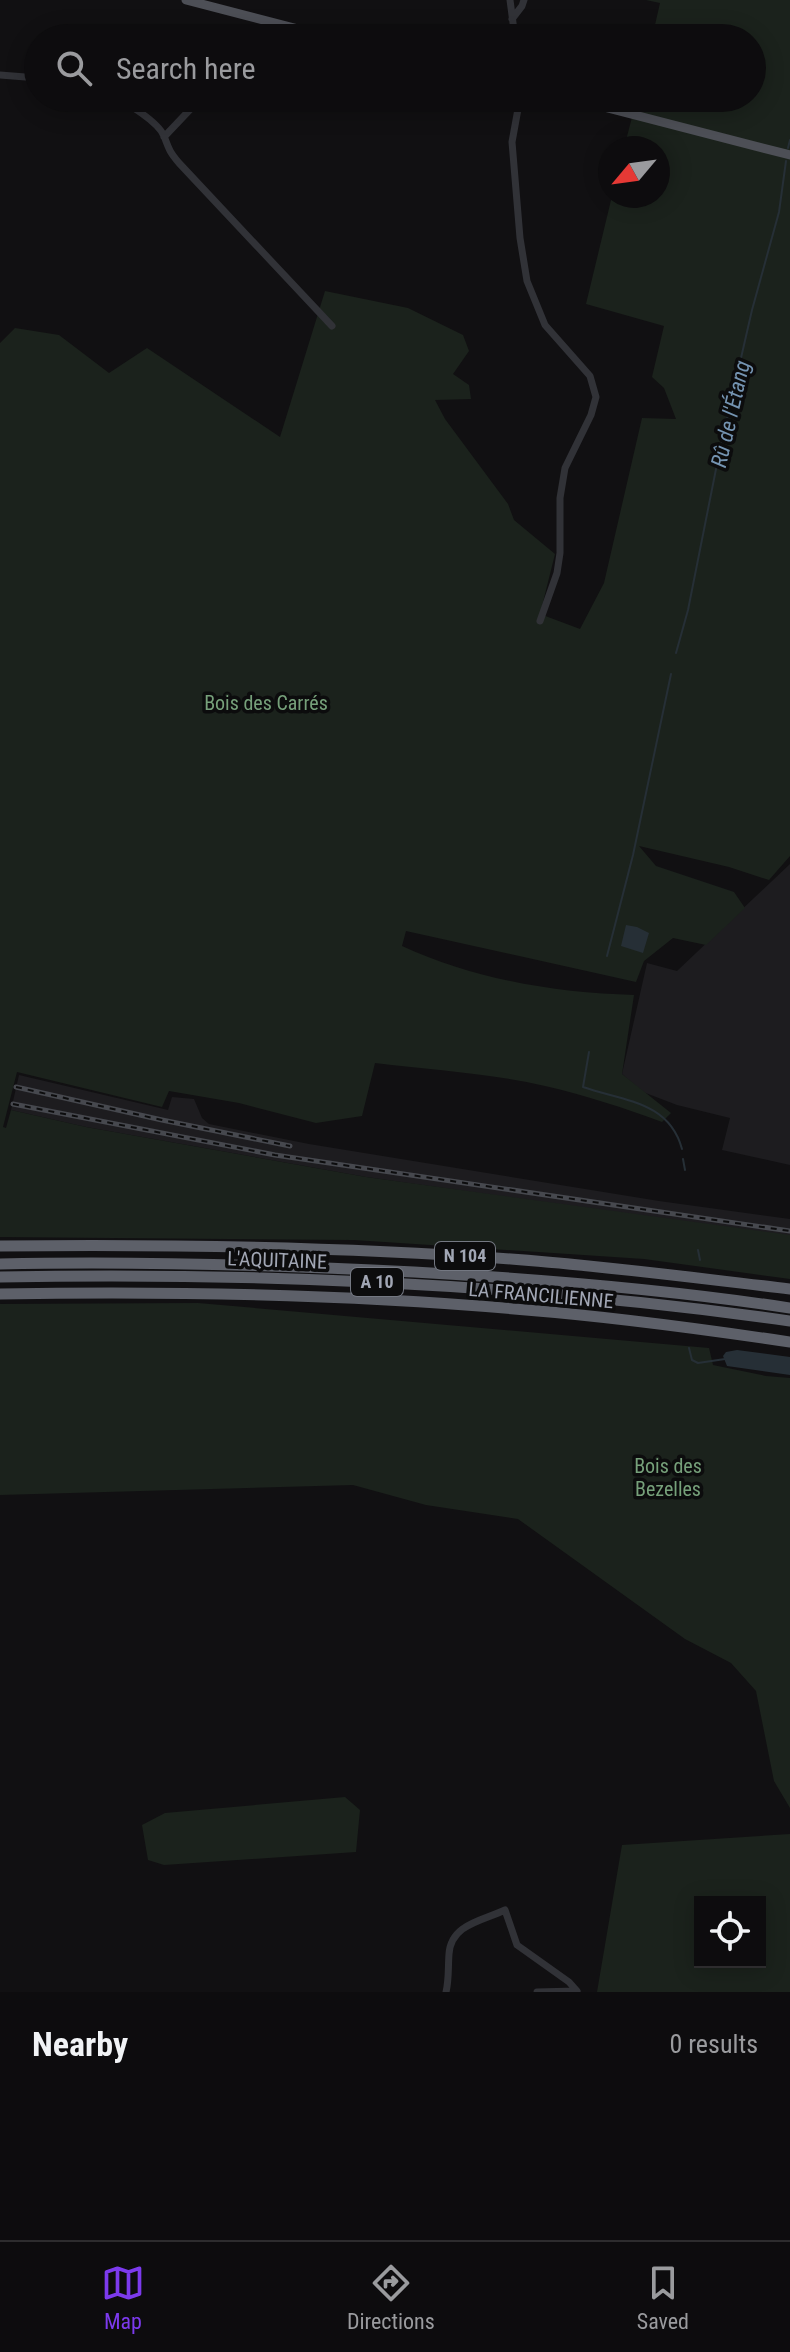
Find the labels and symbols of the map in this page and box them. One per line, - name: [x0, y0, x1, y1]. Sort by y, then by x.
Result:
- north arrow: [598, 136, 670, 208]
- water label: Rû de l'Étang: [706, 358, 755, 470]
- park label: Bois des Carrés: [204, 691, 328, 715]
- road number: N 104: [435, 1242, 495, 1270]
- street label: L'AQUITAINE: [227, 1246, 327, 1274]
- road number: A 10: [351, 1268, 403, 1296]
- street label: LA FRANCILIENNE: [467, 1277, 615, 1313]
- park label: Bois des Bezelles: [634, 1454, 702, 1501]

